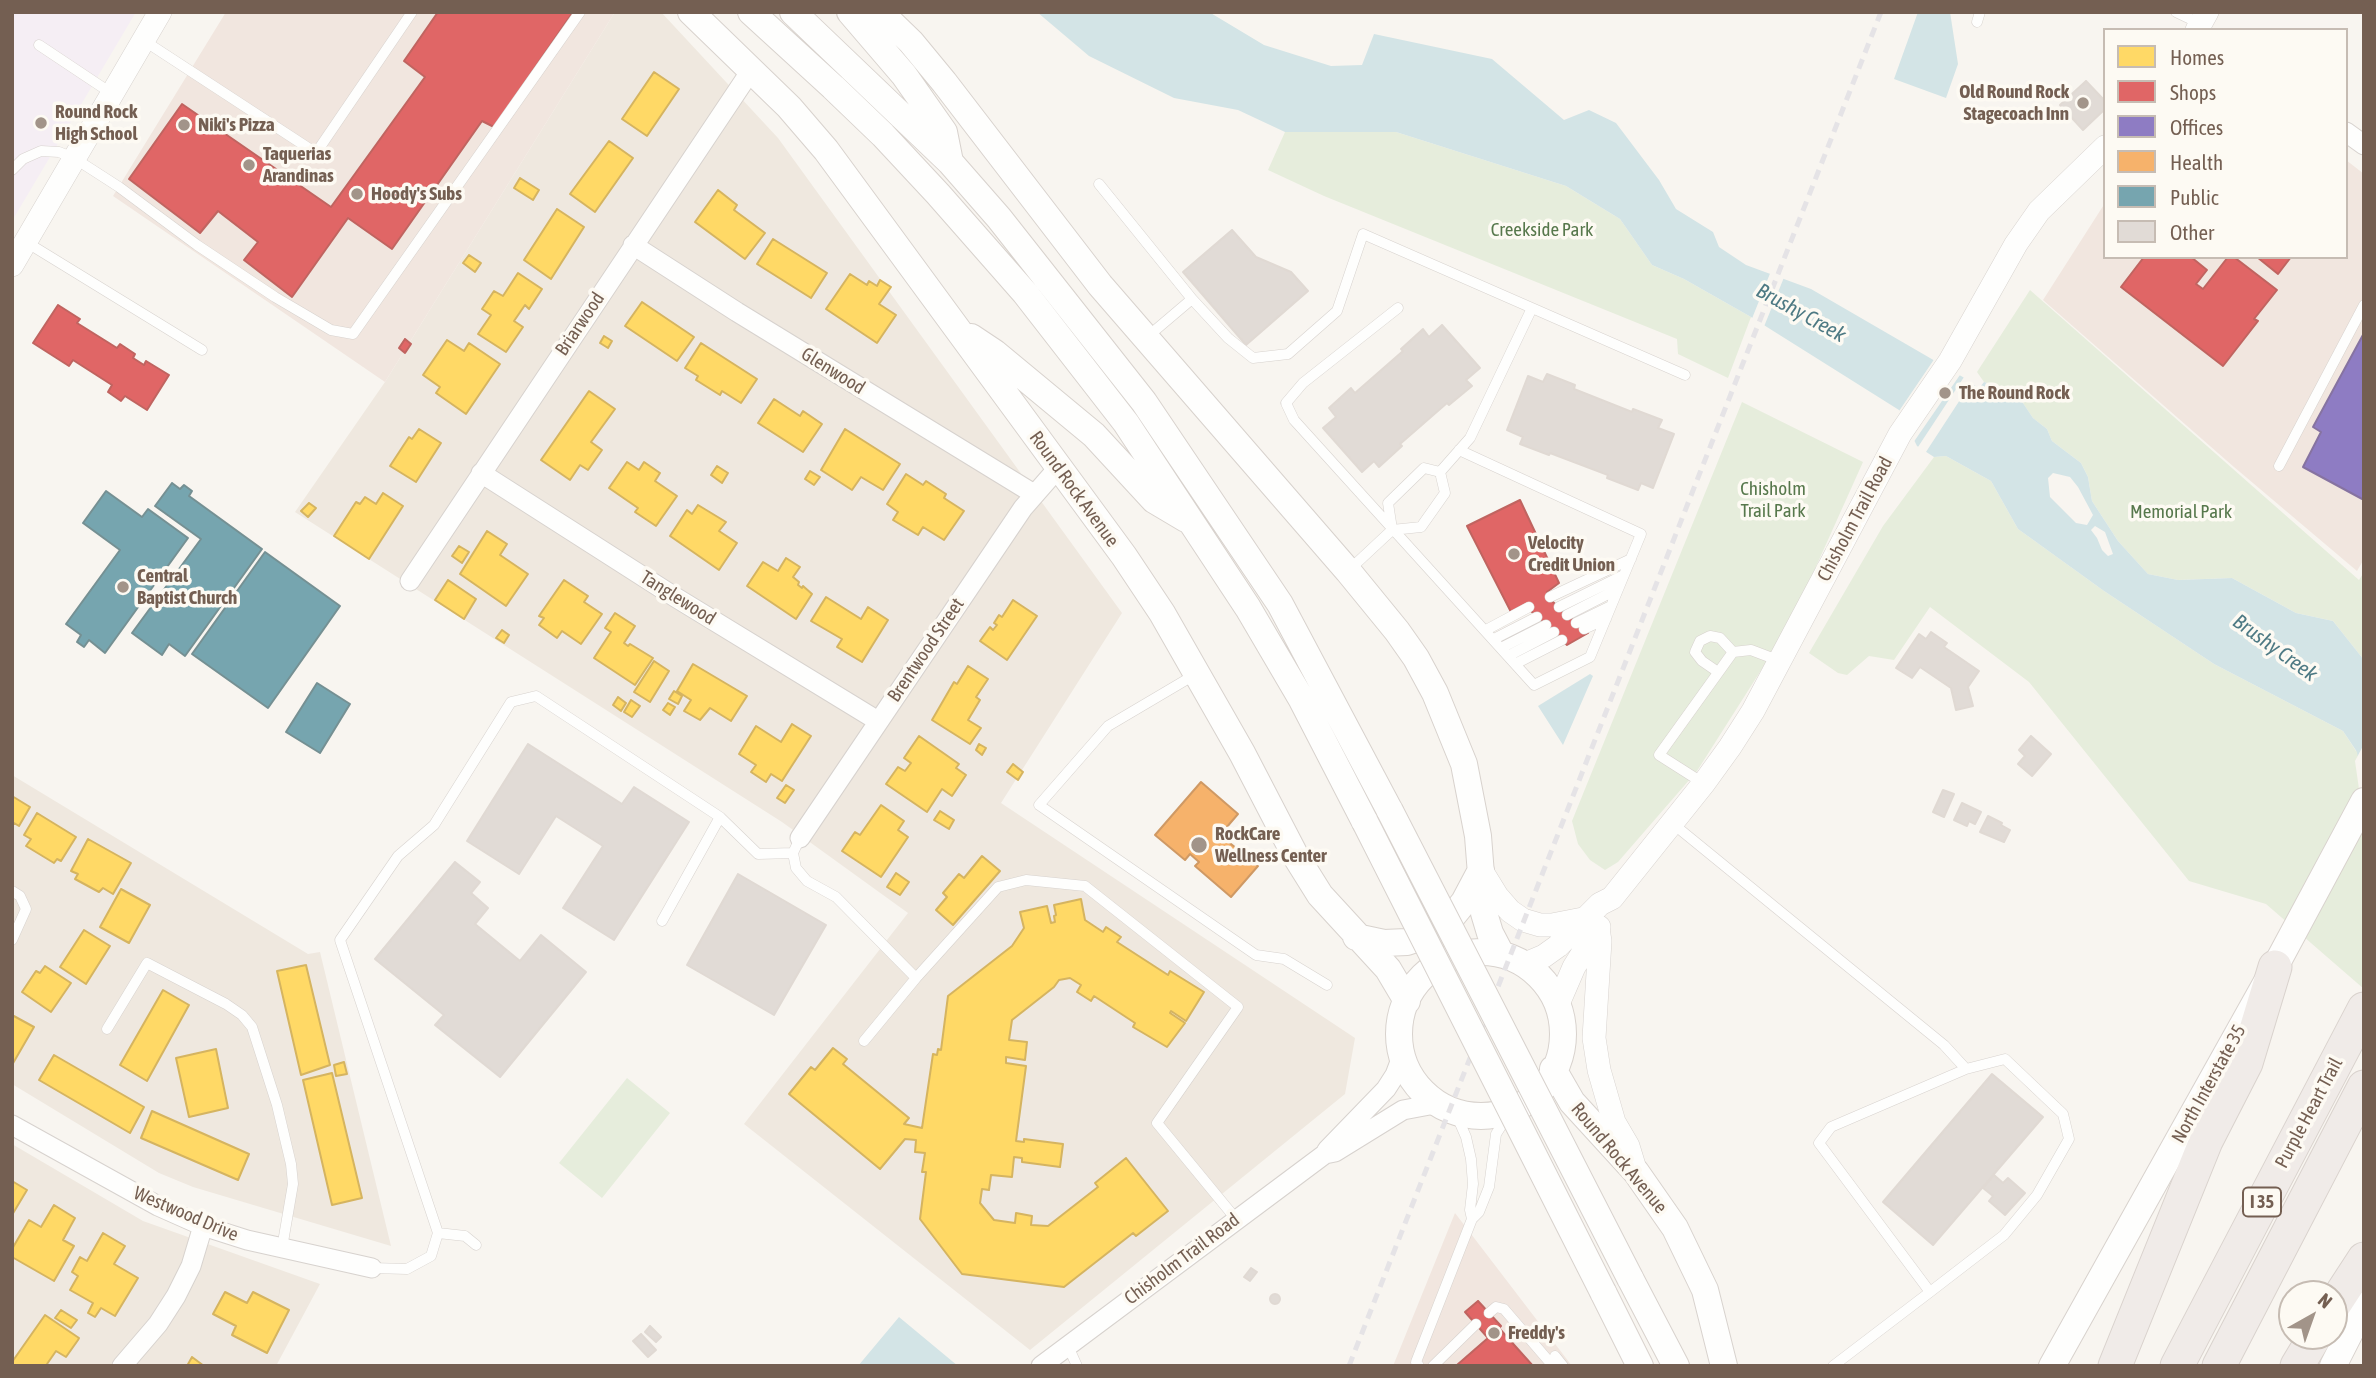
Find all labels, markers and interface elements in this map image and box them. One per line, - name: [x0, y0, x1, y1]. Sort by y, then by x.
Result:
- legend: [2103, 28, 2348, 259]
- text: Homes: [2170, 45, 2224, 69]
- text: Shops: [2170, 80, 2216, 104]
- place label: Old Round Rock Stagecoach Inn: [1959, 81, 2069, 125]
- marker: Old Round Rock Stagecoach Inn: [2075, 95, 2091, 111]
- place label: Round Rock High School: [55, 101, 138, 145]
- place label: Niki's Pizza: [198, 114, 275, 136]
- marker: Round Rock High School: [33, 115, 49, 131]
- text: Offices: [2170, 115, 2223, 139]
- marker: Niki's Pizza: [176, 117, 192, 133]
- place label: Taquerias Arandinas: [263, 143, 334, 187]
- text: Health: [2170, 150, 2223, 174]
- marker: Taquerias Arandinas: [241, 157, 257, 173]
- place label: Hoody's Subs: [371, 183, 462, 205]
- text: Public: [2170, 185, 2219, 209]
- marker: Hoody's Subs: [349, 186, 365, 202]
- park label: Creekside Park: [1491, 219, 1593, 241]
- text: Other: [2170, 220, 2214, 244]
- water label: Brushy Creek: [1752, 278, 1850, 348]
- street label: Briarwood: [551, 288, 609, 360]
- street label: Glenwood: [797, 343, 869, 399]
- place label: The Round Rock: [1959, 382, 2070, 404]
- marker: The Round Rock: [1937, 385, 1953, 401]
- street label: Round Rock Avenue: [1024, 427, 1124, 551]
- street label: Chisholm Trail Road: [1813, 453, 1897, 585]
- park label: Chisholm Trail Park: [1740, 478, 1806, 522]
- park label: Memorial Park: [2130, 501, 2232, 523]
- place label: Velocity Credit Union: [1528, 532, 1615, 576]
- marker: Velocity Credit Union: [1506, 546, 1522, 562]
- place label: Central Baptist Church: [137, 565, 237, 609]
- street label: Tanglewood: [636, 566, 720, 630]
- marker: Central Baptist Church: [115, 579, 131, 595]
- street label: Brentwood Street: [883, 594, 969, 706]
- water label: Brushy Creek: [2228, 609, 2322, 687]
- place label: RockCare Wellness Center: [1215, 823, 1327, 867]
- marker: RockCare Wellness Center: [1189, 835, 1209, 855]
- street label: North Interstate 35: [2167, 1021, 2251, 1147]
- street label: Purple Heart Trail: [2270, 1054, 2348, 1172]
- street label: Round Rock Avenue: [1566, 1098, 1672, 1218]
- street label: Westwood Drive: [130, 1182, 242, 1246]
- road number: I 35: [2243, 1188, 2281, 1217]
- street label: Chisholm Trail Road: [1120, 1208, 1244, 1310]
- north arrow: [2278, 1280, 2348, 1350]
- text: N: [2314, 1288, 2337, 1312]
- place label: Freddy's: [1508, 1322, 1565, 1344]
- marker: Freddy's: [1486, 1325, 1502, 1341]

